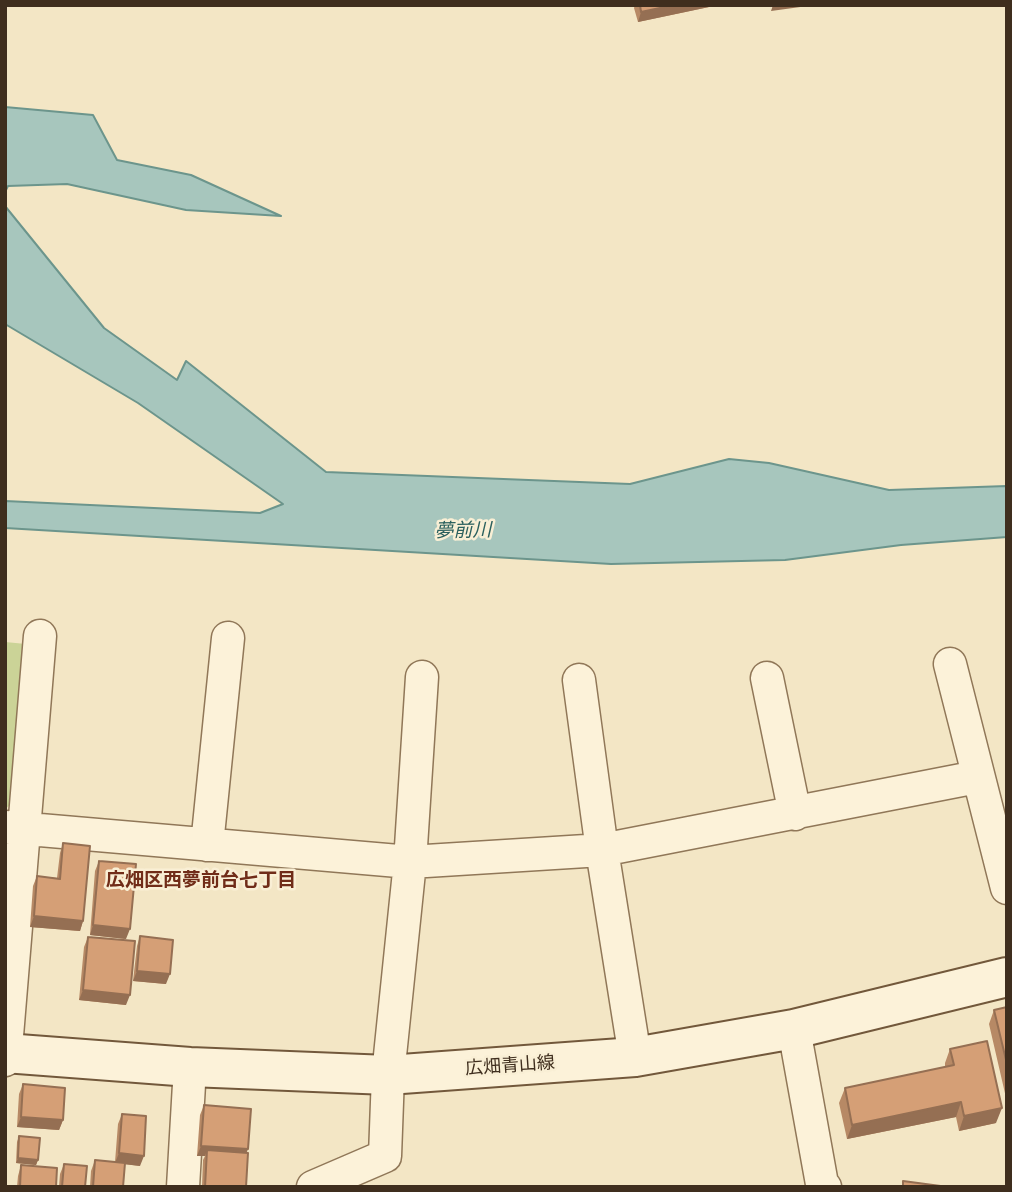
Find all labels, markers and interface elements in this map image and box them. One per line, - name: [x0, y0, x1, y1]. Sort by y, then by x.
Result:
- water label: 夢前川: [434, 519, 492, 543]
- district label: 広畑区西夢前台七丁目: [106, 870, 296, 892]
- street label: 広畑青山線: [464, 1052, 556, 1080]

